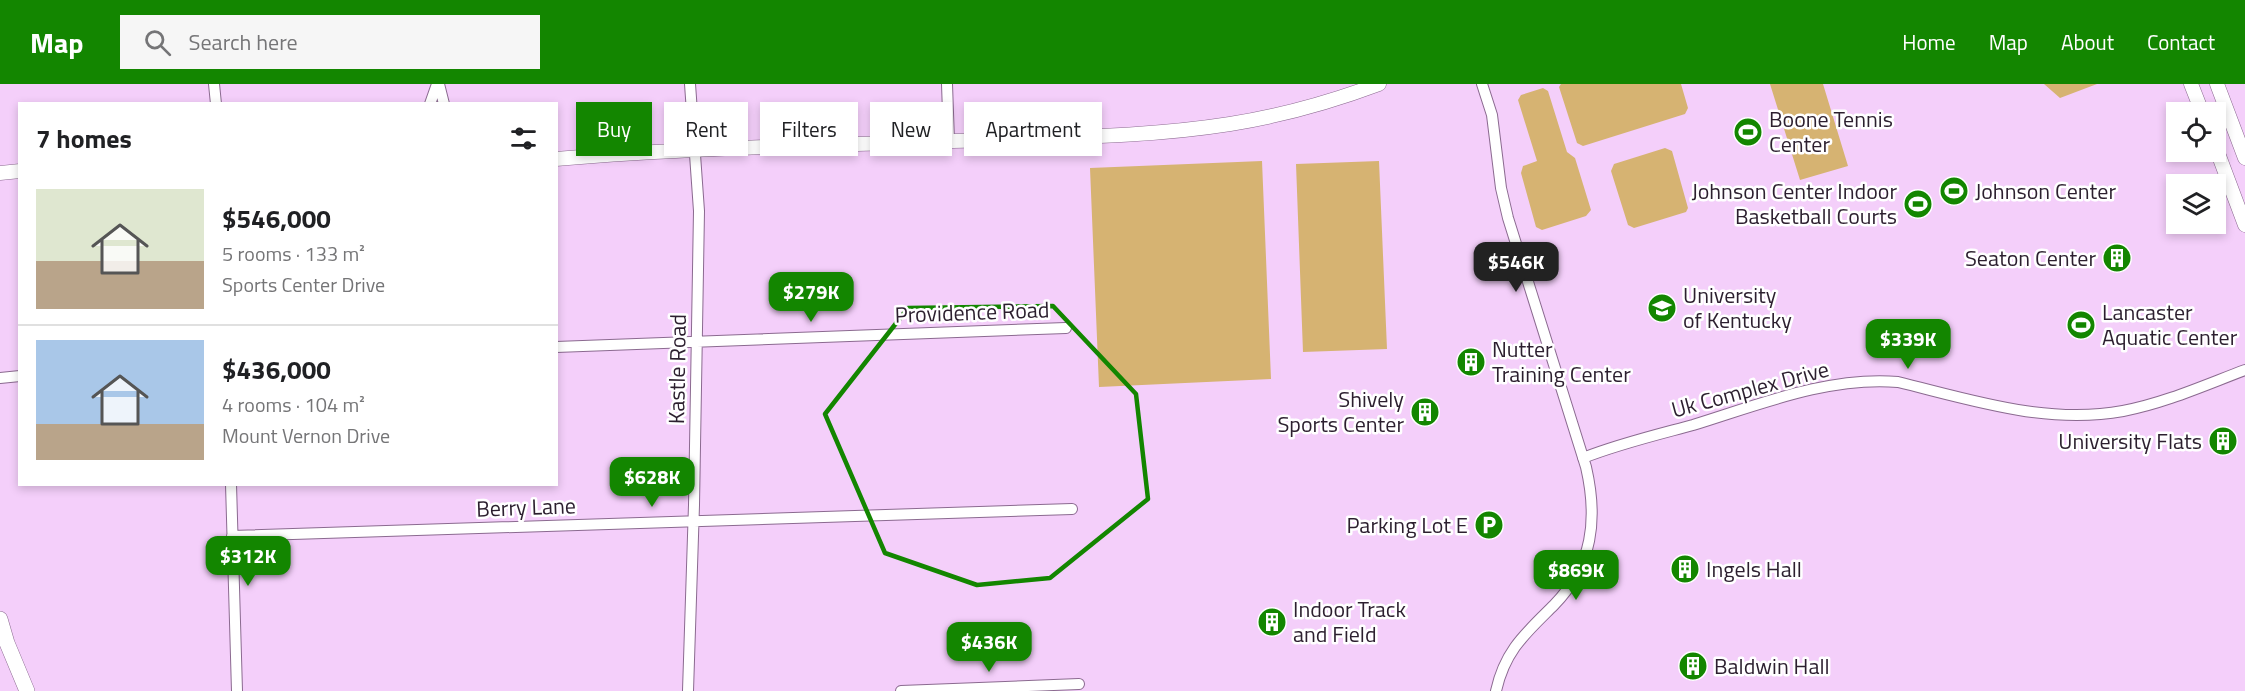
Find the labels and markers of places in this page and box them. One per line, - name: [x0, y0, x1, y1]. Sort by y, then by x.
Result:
- place label: Boone Tennis Center: [1769, 102, 1893, 161]
- sports icon: Boone Tennis Center: [1732, 116, 1764, 148]
- place label: Johnson Center Indoor Basketball Courts: [1691, 174, 1897, 233]
- place label: Johnson Center: [1975, 174, 2116, 208]
- sports icon: Johnson Center: [1938, 175, 1970, 207]
- sports icon: Johnson Center Indoor Basketball Courts: [1902, 188, 1934, 220]
- place label: Seaton Center: [1965, 241, 2096, 275]
- pin: $546K: [1474, 242, 1558, 293]
- building icon: Seaton Center: [2101, 242, 2133, 274]
- pin: $279K: [769, 272, 853, 323]
- place label: University of Kentucky: [1683, 278, 1792, 337]
- school or university icon: University of Kentucky: [1646, 292, 1678, 324]
- place label: Lancaster Aquatic Center: [2102, 295, 2238, 354]
- sports icon: Lancaster Aquatic Center: [2065, 309, 2097, 341]
- pin: $339K: [1866, 319, 1950, 370]
- place label: Nutter Training Center: [1492, 332, 1631, 391]
- building icon: Nutter Training Center: [1455, 346, 1487, 378]
- place label: Shively Sports Center: [1277, 382, 1404, 441]
- building icon: Shively Sports Center: [1409, 396, 1441, 428]
- place label: University Flats: [2058, 424, 2202, 458]
- building icon: University Flats: [2207, 425, 2239, 457]
- pin: $628K: [610, 457, 694, 508]
- place label: Parking Lot E: [1346, 508, 1468, 542]
- parking icon: Parking Lot E: [1473, 509, 1505, 541]
- pin: $312K: [206, 536, 290, 587]
- pin: $869K: [1534, 550, 1618, 601]
- place label: Ingels Hall: [1706, 552, 1802, 586]
- building icon: Ingels Hall: [1669, 553, 1701, 585]
- place label: Indoor Track and Field: [1293, 592, 1406, 651]
- building icon: Indoor Track and Field: [1256, 606, 1288, 638]
- pin: $436K: [947, 622, 1031, 673]
- place label: Baldwin Hall: [1714, 649, 1830, 683]
- building icon: Baldwin Hall: [1677, 650, 1709, 682]

